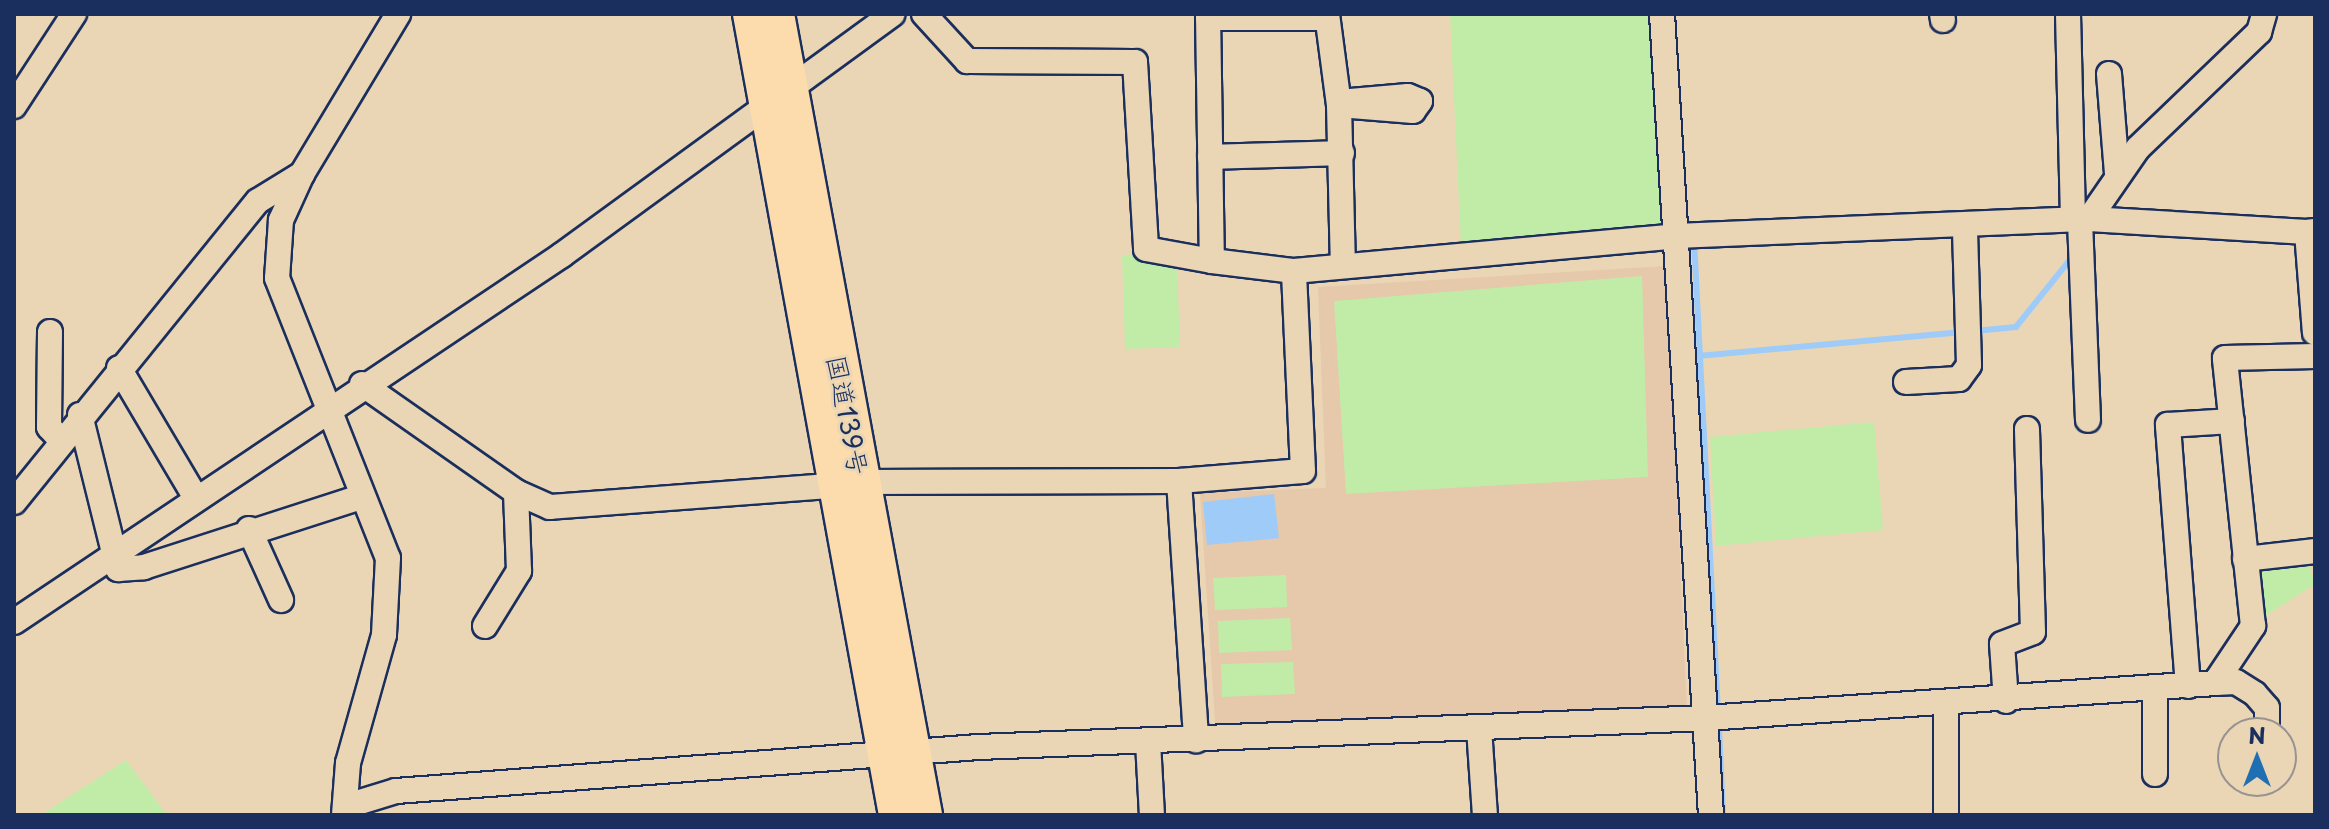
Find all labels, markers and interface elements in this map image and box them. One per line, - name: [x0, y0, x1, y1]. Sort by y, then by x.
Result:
- street label: 国道139号: [821, 352, 875, 478]
- north arrow: [2217, 717, 2297, 797]
- text: N: [2248, 718, 2266, 751]

